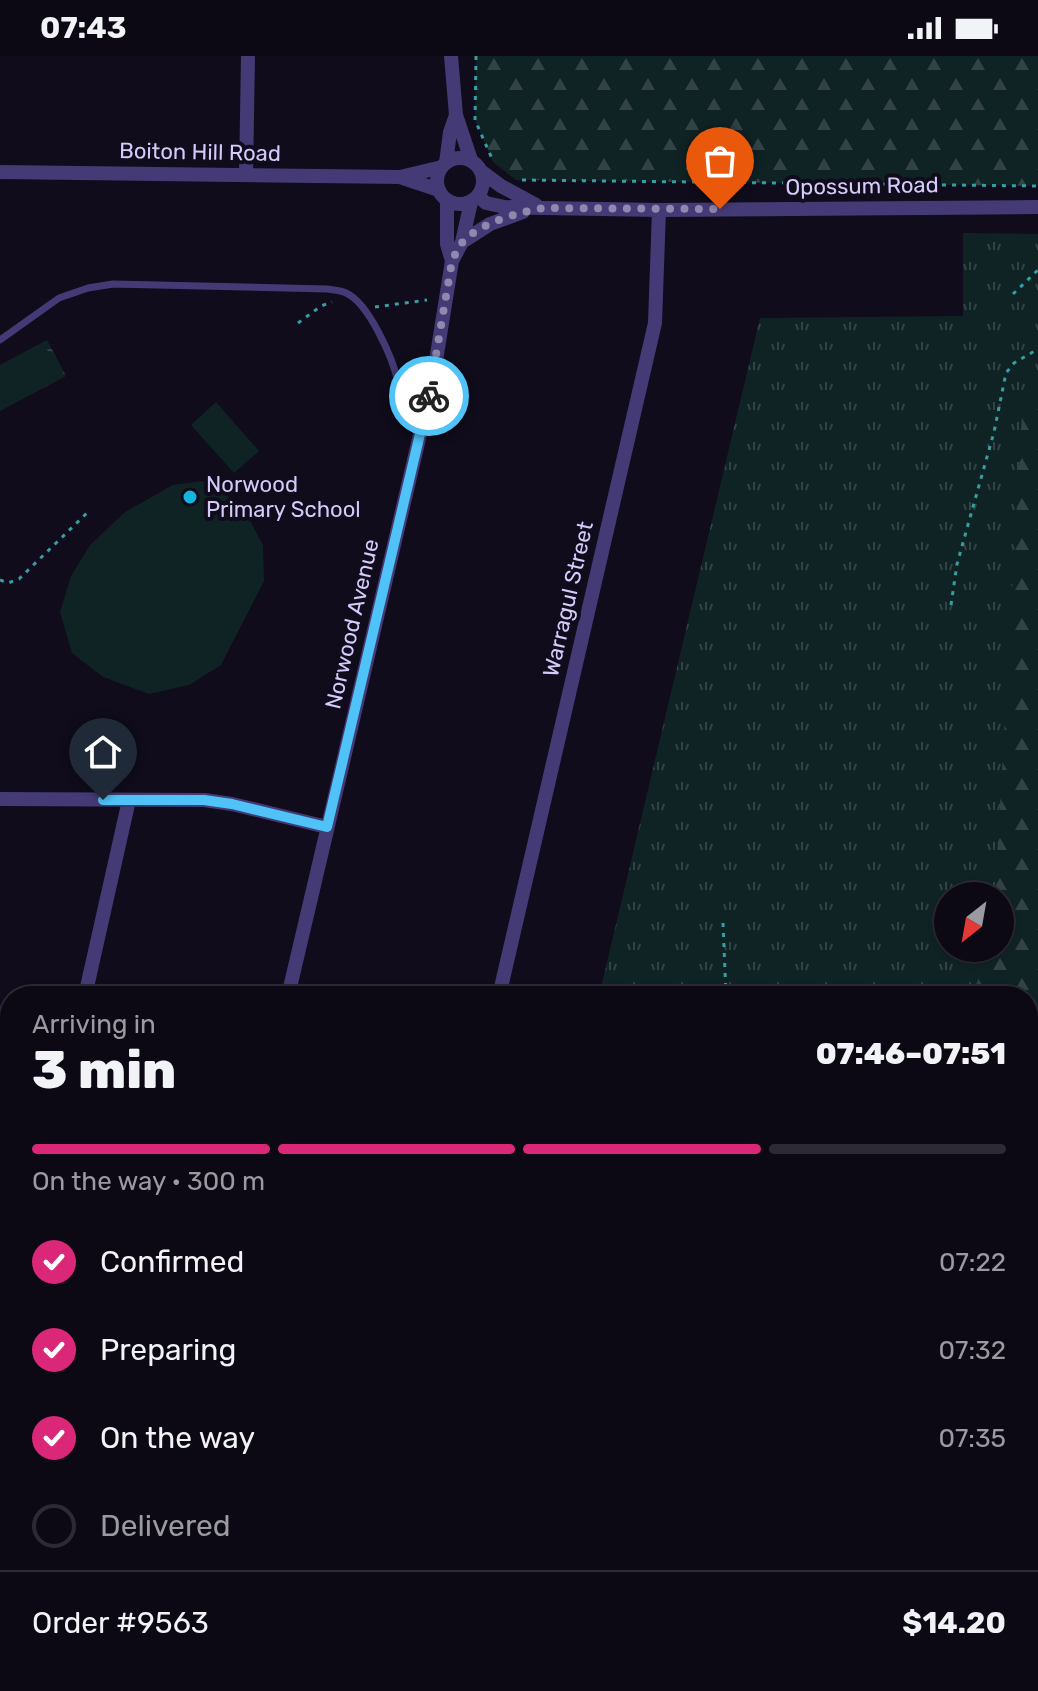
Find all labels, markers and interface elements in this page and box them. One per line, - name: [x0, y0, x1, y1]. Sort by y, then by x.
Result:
- text: 07:43: [40, 10, 127, 46]
- pin: [686, 127, 754, 209]
- street label: Boiton Hill Road: [119, 137, 281, 167]
- icon: bag: [698, 139, 742, 183]
- street label: Opossum Road: [785, 171, 939, 201]
- courier: [389, 356, 469, 436]
- icon: bike: [407, 374, 451, 418]
- place label: Norwood Primary School: [206, 471, 361, 523]
- marker: Norwood Primary School: [181, 488, 199, 506]
- street label: Warragul Street: [537, 518, 599, 679]
- street label: Norwood Avenue: [319, 536, 385, 712]
- pin: [69, 718, 137, 800]
- icon: home: [81, 730, 125, 774]
- north arrow: [934, 882, 1014, 962]
- map controls: [934, 882, 1014, 962]
- text: Arriving in: [32, 1009, 156, 1040]
- text: 07:46–07:51: [816, 1036, 1006, 1072]
- text: 3 min: [32, 1039, 176, 1101]
- text: On the way · 300 m: [32, 1166, 265, 1197]
- icon: check: [32, 1240, 76, 1284]
- text: Confirmed: [100, 1244, 244, 1280]
- text: 07:22: [939, 1247, 1006, 1278]
- icon: check: [32, 1328, 76, 1372]
- text: Preparing: [100, 1332, 236, 1368]
- text: 07:32: [939, 1335, 1006, 1366]
- icon: check: [32, 1416, 76, 1460]
- text: On the way: [100, 1420, 255, 1456]
- text: 07:35: [938, 1423, 1006, 1454]
- text: Delivered: [100, 1508, 231, 1544]
- text: Order #9563: [32, 1605, 209, 1641]
- text: $14.20: [902, 1605, 1006, 1641]

